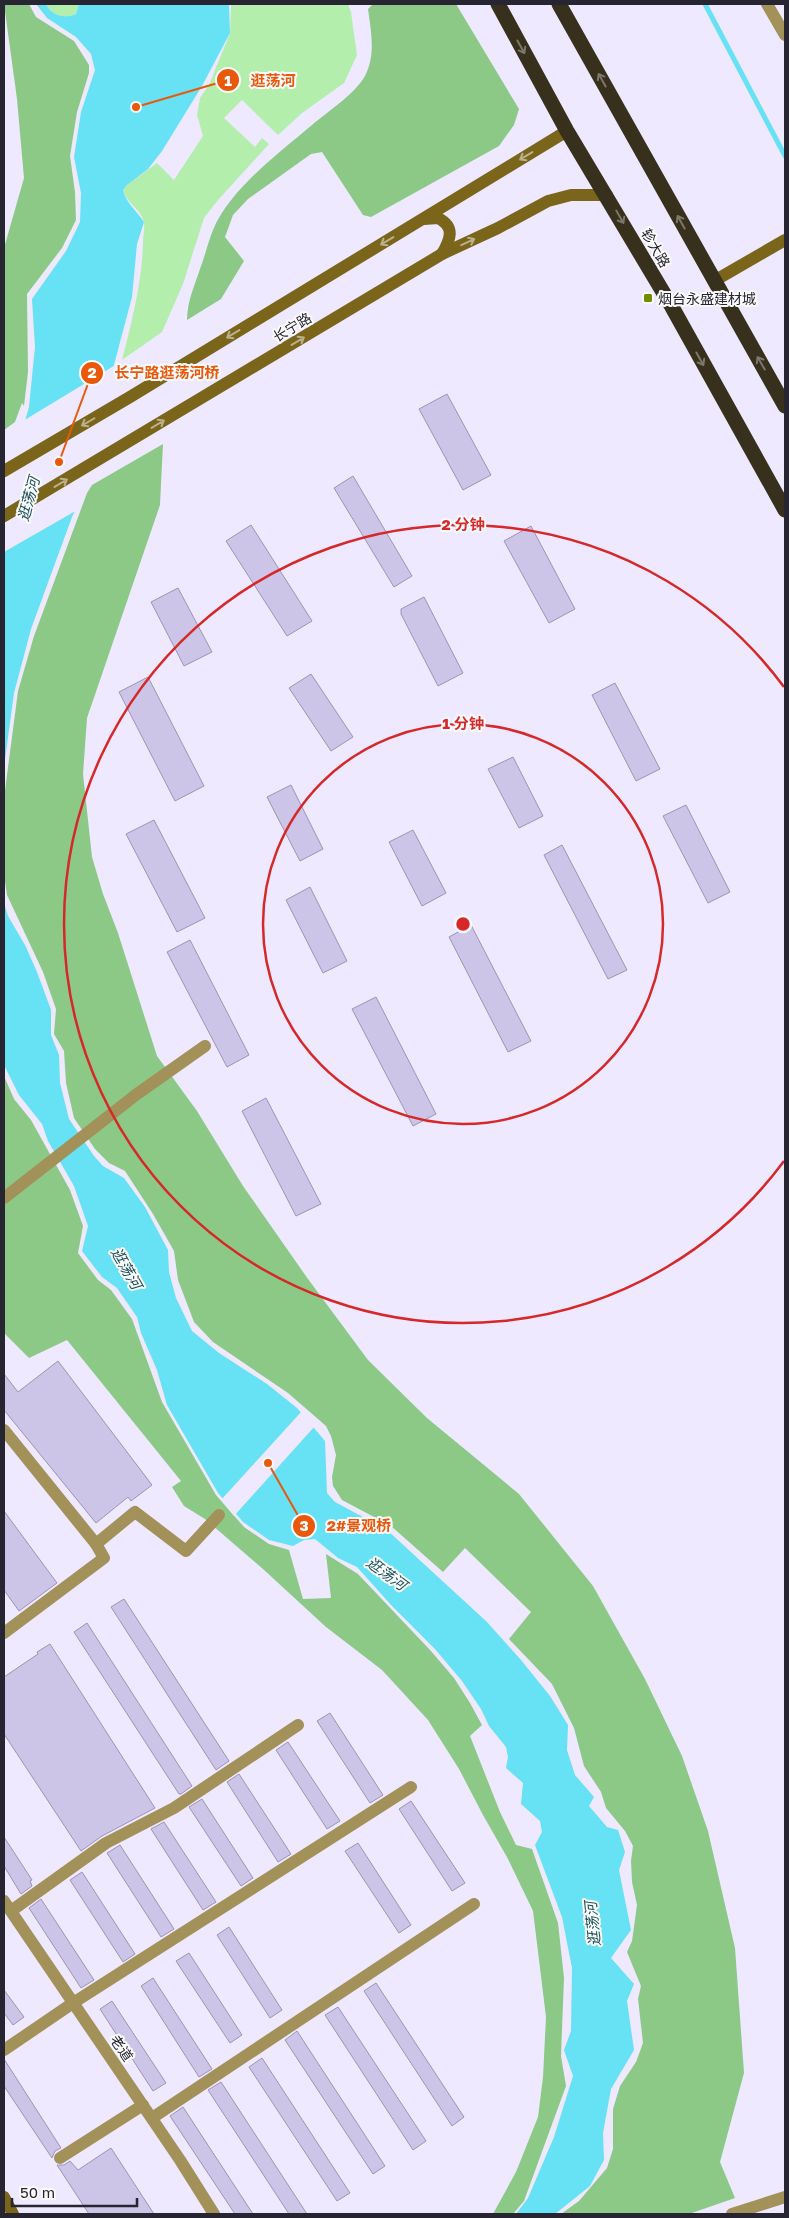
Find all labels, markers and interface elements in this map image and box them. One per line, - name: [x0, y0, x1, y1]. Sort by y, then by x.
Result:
- one-way arrow: [516, 39, 526, 54]
- callout: 逛荡河: [215, 65, 305, 95]
- text: 1: [224, 71, 232, 89]
- text: 逛荡河: [250, 71, 296, 89]
- one-way arrow: [596, 73, 606, 88]
- one-way arrow: [519, 151, 533, 161]
- one-way arrow: [615, 210, 625, 225]
- one-way arrow: [676, 215, 686, 229]
- street label: 轸大路: [638, 226, 674, 270]
- one-way arrow: [380, 236, 394, 246]
- one-way arrow: [460, 236, 475, 246]
- place label: 烟台永盛建材城: [658, 290, 756, 307]
- marker: 烟台永盛建材城: [642, 292, 654, 304]
- street label: 长宁路: [270, 309, 314, 345]
- one-way arrow: [227, 330, 241, 340]
- one-way arrow: [290, 335, 304, 345]
- one-way arrow: [696, 351, 706, 365]
- one-way arrow: [756, 357, 766, 371]
- callout: 长宁路逛荡河桥: [79, 358, 229, 388]
- text: 2: [87, 363, 97, 381]
- text: 长宁路逛荡河桥: [114, 363, 220, 381]
- one-way arrow: [80, 417, 95, 427]
- one-way arrow: [151, 419, 165, 429]
- water label: 逛荡河: [13, 472, 43, 523]
- one-way arrow: [53, 477, 67, 487]
- text: 2 分钟: [442, 515, 484, 533]
- text: 1 分钟: [442, 714, 484, 732]
- centre of rings: [454, 915, 472, 933]
- water label: 逛荡河: [108, 1244, 148, 1295]
- callout: 2#景观桥: [291, 1511, 401, 1541]
- text: 3: [299, 1516, 309, 1534]
- text: 2#景观桥: [327, 1516, 391, 1534]
- water label: 逛荡河: [364, 1552, 413, 1595]
- water label: 逛荡河: [580, 1898, 603, 1947]
- street label: 老道: [107, 2032, 137, 2064]
- scale bar: [12, 2176, 138, 2208]
- text: 50 m: [20, 2183, 55, 2201]

